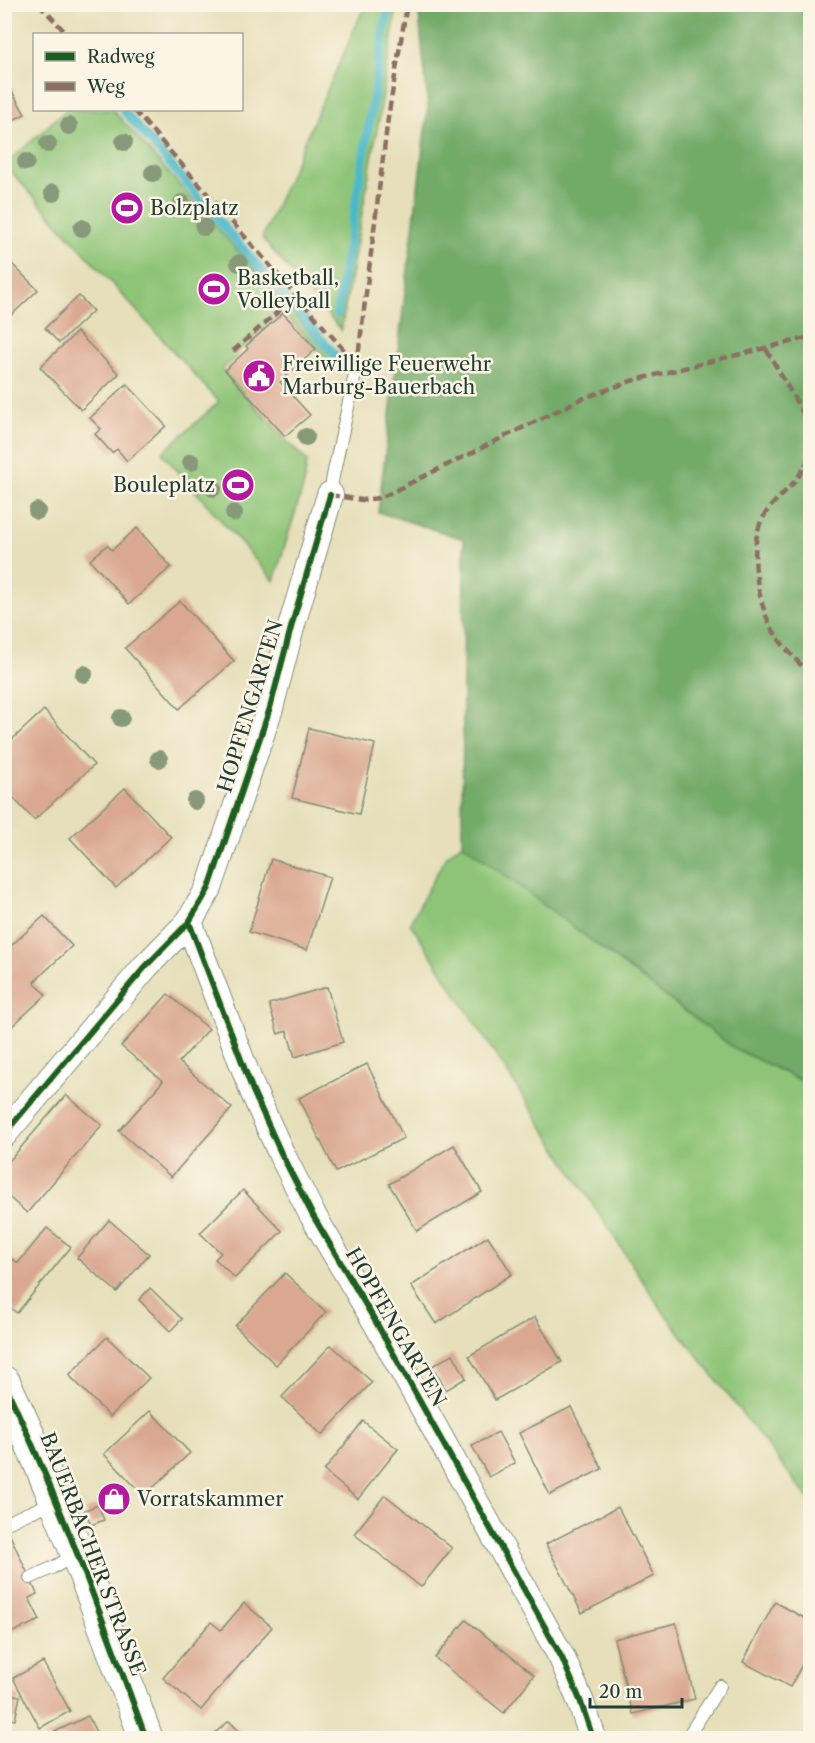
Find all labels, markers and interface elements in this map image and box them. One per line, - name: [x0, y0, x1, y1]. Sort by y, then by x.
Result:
- legend: [33, 33, 243, 111]
- text: Radweg: [87, 46, 155, 68]
- text: Weg: [86, 76, 125, 98]
- sports icon: Bolzplatz: [109, 190, 145, 226]
- place label: Bolzplatz: [150, 196, 239, 220]
- place label: Basketball, Volleyball: [236, 266, 339, 313]
- sports icon: Basketball, Volleyball: [196, 271, 232, 307]
- place label: Freiwillige Feuerwehr Marburg-Bauerbach: [282, 352, 492, 399]
- public building icon: Freiwillige Feuerwehr Marburg-Bauerbach: [241, 358, 277, 394]
- sports icon: Bouleplatz: [220, 467, 256, 503]
- place label: Bouleplatz: [113, 473, 215, 497]
- street label: HOPFENGARTEN: [212, 617, 288, 795]
- street label: HOPFENGARTEN: [341, 1243, 451, 1411]
- street label: BAUERBACHER STRASSE: [35, 1429, 151, 1679]
- shop icon: Vorratskammer: [96, 1481, 132, 1517]
- place label: Vorratskammer: [136, 1487, 284, 1511]
- scale bar: [590, 1671, 682, 1709]
- text: 20 m: [599, 1681, 643, 1703]

